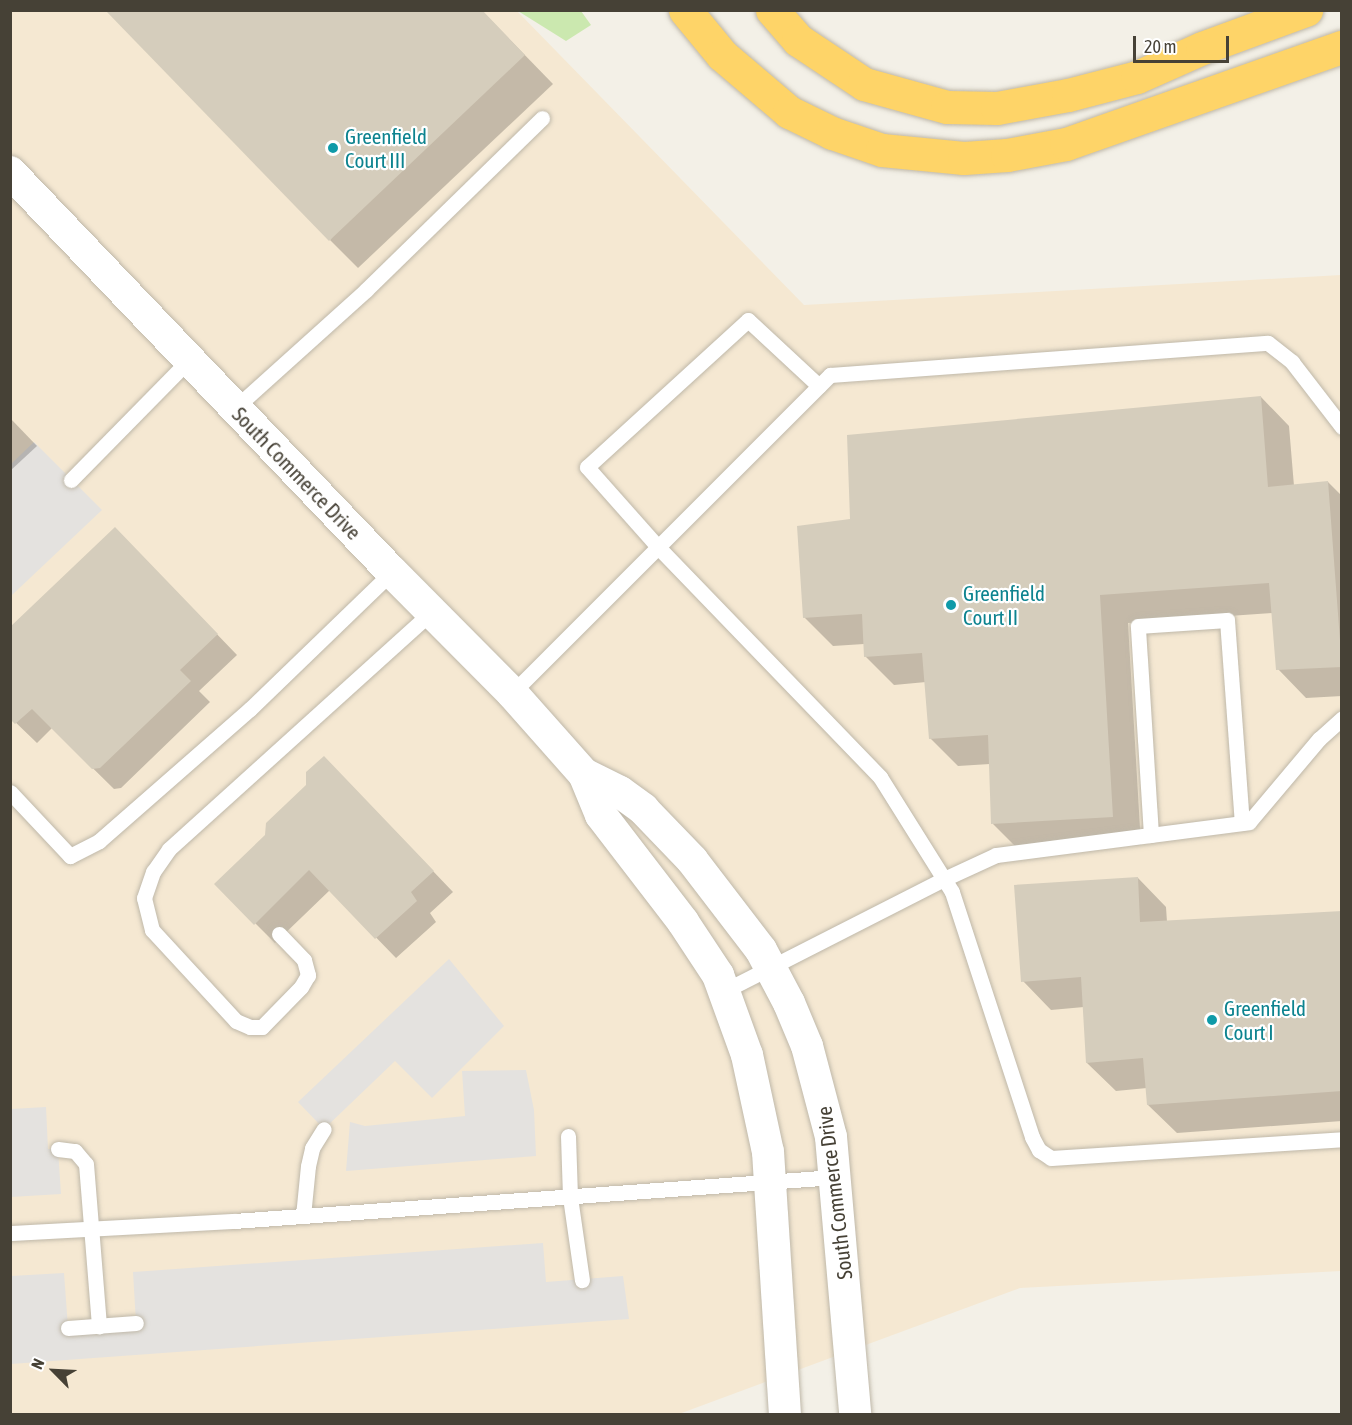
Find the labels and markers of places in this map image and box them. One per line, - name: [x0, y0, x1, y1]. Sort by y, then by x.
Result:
- place label: Greenfield Court III: [345, 123, 427, 173]
- marker: Greenfield Court III: [326, 141, 340, 155]
- place label: Greenfield Court II: [963, 580, 1045, 630]
- marker: Greenfield Court II: [944, 598, 958, 612]
- place label: Greenfield Court I: [1224, 995, 1306, 1045]
- marker: Greenfield Court I: [1205, 1013, 1219, 1027]

